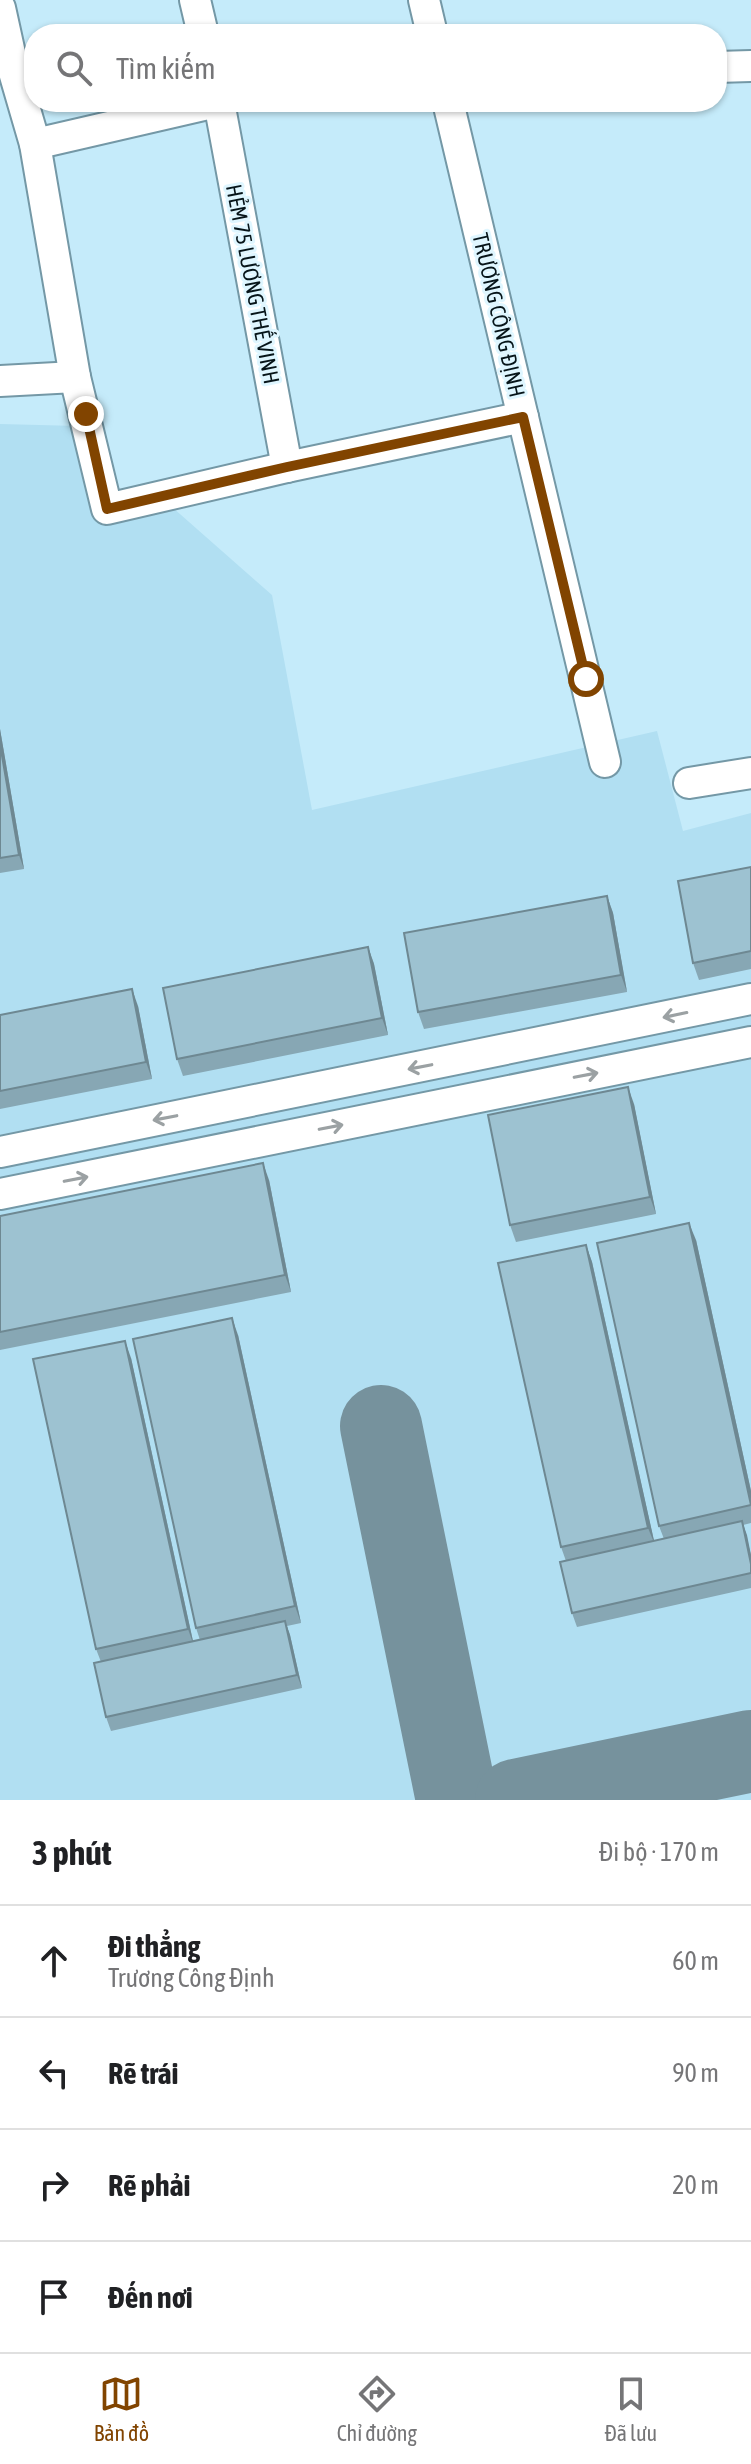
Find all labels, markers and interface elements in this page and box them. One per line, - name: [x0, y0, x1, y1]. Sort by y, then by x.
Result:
- search box: [24, 24, 727, 112]
- icon: search: [52, 46, 96, 90]
- text: Tìm kiếm: [116, 51, 216, 85]
- street label: HẺM 75 LƯƠNG THẾ VINH: [221, 182, 287, 386]
- street label: TRƯƠNG CÔNG ĐỊNH: [467, 230, 531, 400]
- route end: [68, 396, 104, 432]
- route start: [568, 661, 604, 697]
- one-way arrow: [662, 1008, 688, 1023]
- one-way arrow: [408, 1060, 433, 1075]
- one-way arrow: [573, 1067, 598, 1082]
- one-way arrow: [153, 1112, 178, 1127]
- one-way arrow: [318, 1119, 344, 1134]
- one-way arrow: [63, 1170, 89, 1185]
- text: 3 phút: [32, 1833, 111, 1872]
- text: Đi bộ · 170 m: [599, 1837, 719, 1867]
- text: Đi thẳng: [108, 1929, 200, 1963]
- icon: ahead: [32, 1939, 76, 1983]
- text: 60 m: [672, 1946, 719, 1976]
- text: Trương Công Định: [108, 1963, 275, 1993]
- icon: left: [32, 2051, 76, 2095]
- text: Rẽ trái: [108, 2056, 178, 2090]
- text: 90 m: [672, 2058, 719, 2088]
- icon: right: [32, 2163, 76, 2207]
- text: Rẽ phải: [108, 2168, 190, 2202]
- text: 20 m: [672, 2170, 719, 2200]
- icon: arrive: [32, 2275, 76, 2319]
- text: Đến nơi: [108, 2280, 193, 2314]
- tab: Bản đồ: [94, 2372, 149, 2446]
- tab: Chỉ đường: [337, 2372, 417, 2446]
- tab: Đã lưu: [605, 2372, 657, 2446]

